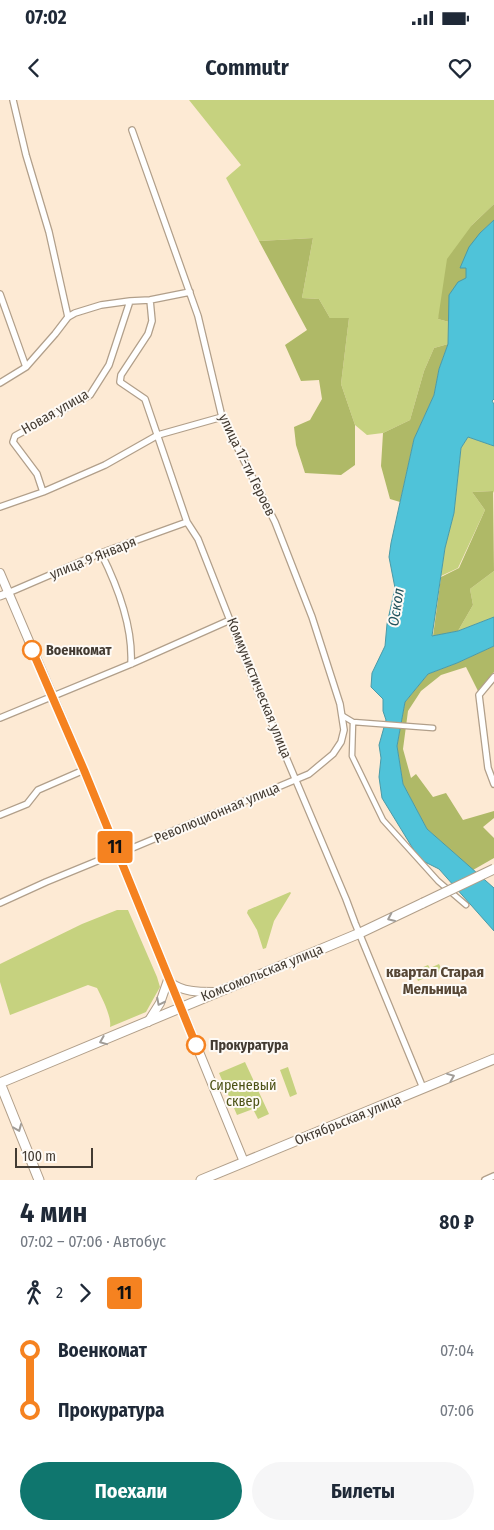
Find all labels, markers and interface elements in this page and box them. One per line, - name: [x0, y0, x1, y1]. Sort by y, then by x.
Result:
- text: 07:02: [25, 6, 66, 29]
- icon: back: [20, 54, 48, 82]
- text: Commutr: [205, 54, 289, 81]
- icon: heart: [446, 54, 474, 82]
- street label: Новая улица: [18, 386, 92, 438]
- street label: улица 17-ти Героев: [215, 411, 279, 519]
- street label: улица 9 Января: [47, 533, 139, 583]
- water label: Оскол: [384, 586, 408, 627]
- street label: Коммунистическая улица: [223, 615, 295, 761]
- marker: Военкомат: [22, 640, 42, 660]
- place label: Военкомат: [46, 642, 112, 659]
- street label: Революционная улица: [152, 779, 282, 847]
- line badge: 11: [92, 831, 138, 863]
- text: 11: [108, 836, 122, 858]
- one-way arrow: [387, 911, 396, 922]
- street label: Комсомольская улица: [198, 941, 326, 1005]
- district label: квартал Старая Мельница: [386, 963, 484, 998]
- one-way arrow: [156, 997, 166, 1006]
- one-way arrow: [99, 1034, 108, 1045]
- marker: Прокуратура: [186, 1035, 206, 1055]
- place label: Прокуратура: [210, 1037, 289, 1054]
- one-way arrow: [446, 1073, 455, 1083]
- park label: Сиреневый сквер: [209, 1077, 277, 1110]
- street label: Октябрьская улица: [292, 1091, 404, 1149]
- one-way arrow: [12, 1123, 23, 1132]
- scale bar: [15, 1145, 92, 1168]
- text: 100 m: [22, 1148, 56, 1165]
- text: 4 мин: [20, 1196, 87, 1229]
- text: 80 ₽: [439, 1211, 474, 1234]
- text: 07:02 – 07:06 · Автобус: [20, 1232, 166, 1251]
- icon: walk: [20, 1279, 48, 1307]
- icon: forward: [71, 1279, 99, 1307]
- text: 11: [117, 1282, 132, 1304]
- text: 2: [56, 1283, 63, 1302]
- text: Военкомат: [58, 1339, 147, 1362]
- text: 07:04: [440, 1341, 474, 1360]
- text: Прокуратура: [58, 1399, 165, 1422]
- text: 07:06: [440, 1401, 474, 1420]
- button: Поехали: [20, 1462, 242, 1520]
- button: Билеты: [252, 1462, 474, 1520]

